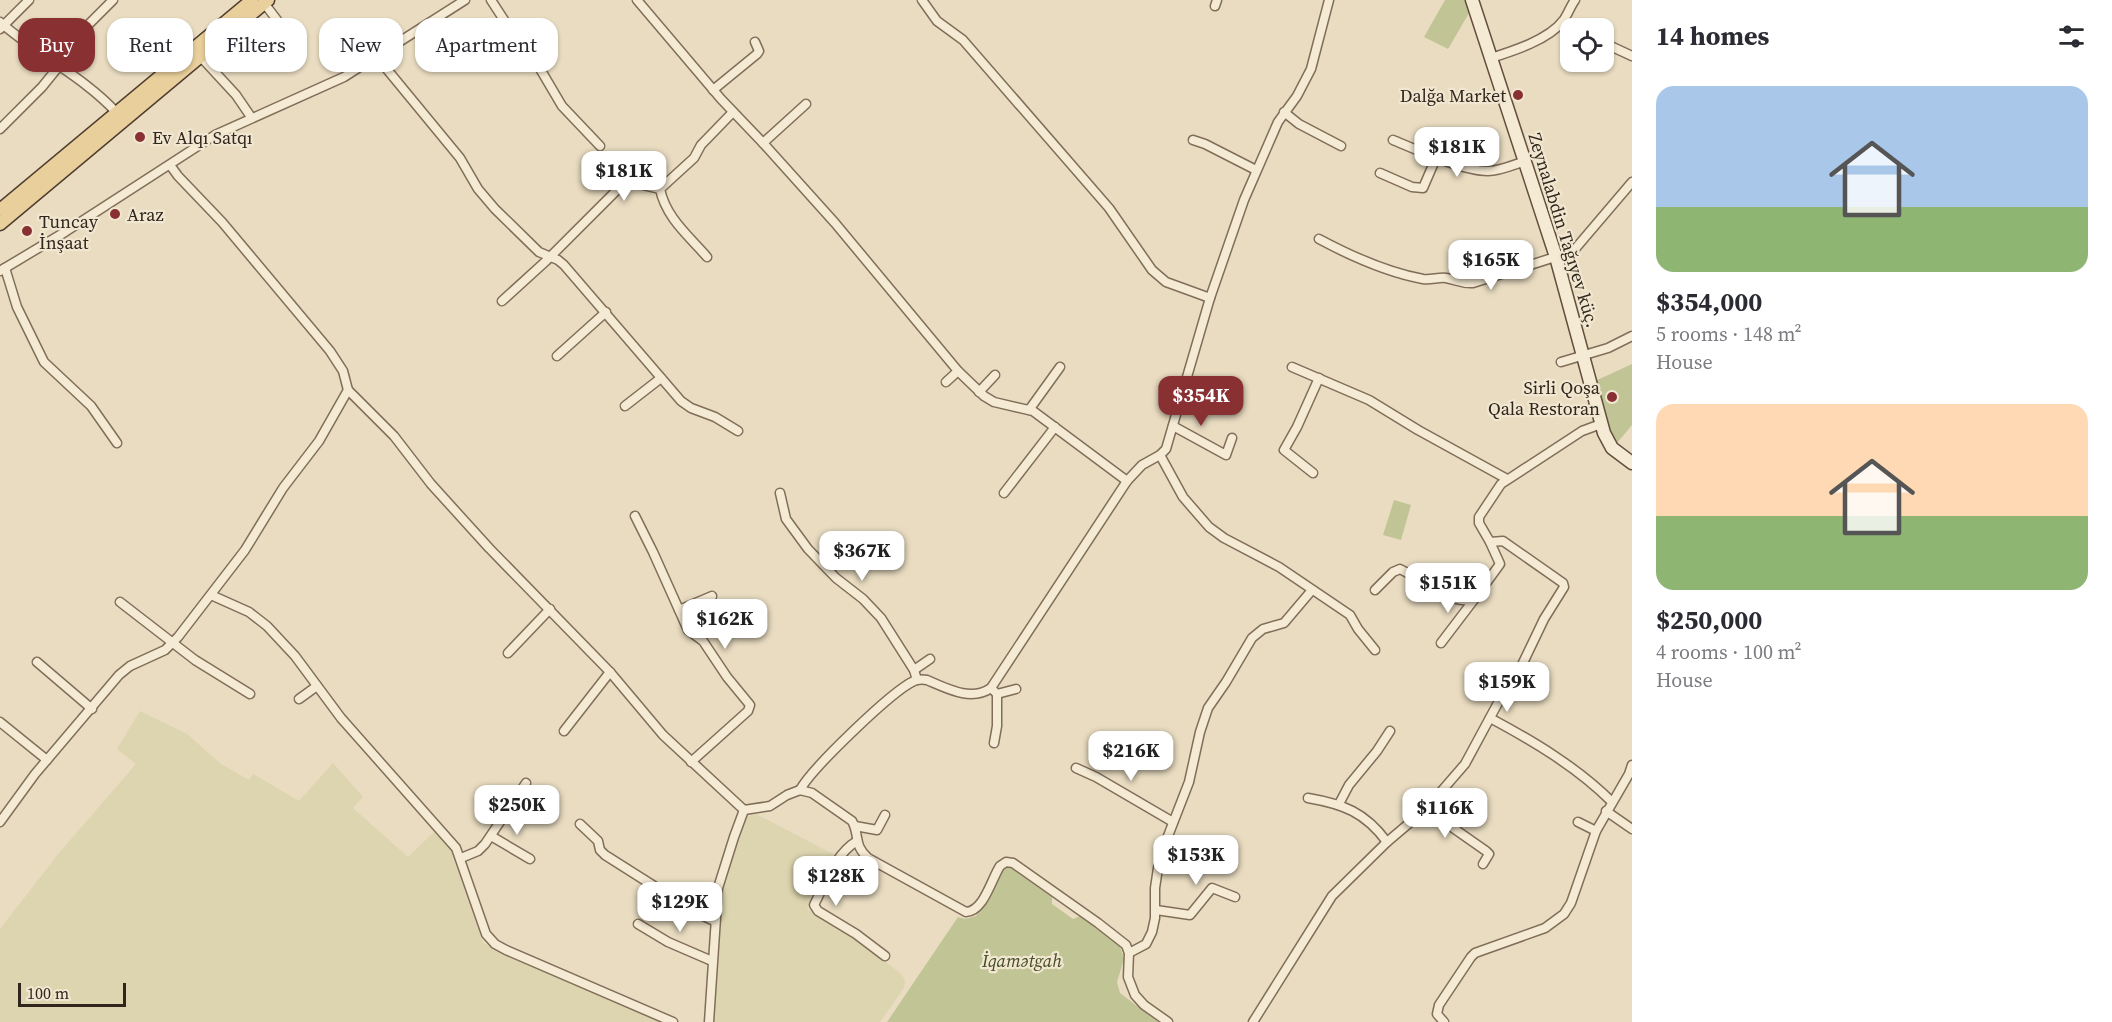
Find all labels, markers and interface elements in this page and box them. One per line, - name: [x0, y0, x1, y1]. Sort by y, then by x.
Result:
- chip: Buy: [18, 18, 95, 72]
- chip: Rent: [107, 18, 193, 72]
- chip: Filters: [205, 18, 307, 72]
- chip: New: [319, 18, 403, 72]
- chip: Apartment: [415, 18, 558, 72]
- map controls: [1560, 18, 1614, 72]
- button: locate: [1560, 18, 1614, 72]
- text: 14 homes: [1656, 18, 1769, 54]
- icon: filters: [2055, 20, 2088, 53]
- place label: Dalğa Market: [1400, 83, 1506, 108]
- marker: Dalğa Market: [1511, 88, 1525, 102]
- place label: Ev Alqı Satqı: [152, 125, 252, 150]
- icon: home: [1818, 125, 1926, 233]
- pin: $181K: [1415, 127, 1499, 178]
- marker: Ev Alqı Satqı: [133, 130, 147, 144]
- street label: Zeynalabdin Tağıyev küç.: [1522, 130, 1606, 330]
- text: $181K: [1428, 132, 1486, 160]
- pin: $181K: [582, 151, 666, 202]
- text: $181K: [595, 156, 653, 184]
- place label: Araz: [127, 202, 164, 227]
- marker: Araz: [108, 207, 122, 221]
- place label: Tuncay İnşaat: [39, 209, 99, 255]
- marker: Tuncay İnşaat: [20, 224, 34, 238]
- pin: $165K: [1449, 240, 1533, 291]
- text: $165K: [1462, 245, 1520, 273]
- text: $354,000: [1656, 284, 1762, 320]
- text: 5 rooms · 148 m²: [1656, 320, 1802, 348]
- text: House: [1656, 348, 1713, 376]
- place label: Sirli Qoşa Qala Restoran: [1488, 375, 1601, 421]
- pin: $354K: [1159, 376, 1243, 427]
- text: $354K: [1172, 381, 1230, 409]
- marker: Sirli Qoşa Qala Restoran: [1605, 390, 1619, 404]
- icon: home: [1818, 443, 1926, 551]
- pin: $367K: [820, 531, 904, 582]
- text: $367K: [833, 536, 891, 564]
- pin: $151K: [1406, 563, 1490, 614]
- text: $151K: [1419, 568, 1477, 596]
- pin: $162K: [683, 599, 767, 650]
- text: $250,000: [1656, 602, 1762, 638]
- text: $162K: [696, 604, 754, 632]
- text: 4 rooms · 100 m²: [1656, 638, 1802, 666]
- pin: $159K: [1465, 662, 1549, 713]
- text: House: [1656, 666, 1713, 694]
- text: $159K: [1478, 667, 1536, 695]
- pin: $216K: [1089, 731, 1173, 782]
- text: $216K: [1102, 736, 1160, 764]
- pin: $250K: [475, 785, 559, 836]
- pin: $116K: [1403, 788, 1487, 839]
- text: $250K: [488, 790, 546, 818]
- text: $116K: [1416, 793, 1474, 821]
- pin: $153K: [1154, 835, 1238, 886]
- text: $153K: [1167, 840, 1225, 868]
- pin: $128K: [794, 856, 878, 907]
- text: $128K: [807, 861, 865, 889]
- pin: $129K: [638, 882, 722, 933]
- text: $129K: [651, 887, 709, 915]
- park label: İqamətgah: [981, 948, 1062, 973]
- scale bar: [18, 980, 126, 1008]
- text: 100 m: [27, 982, 69, 1004]

